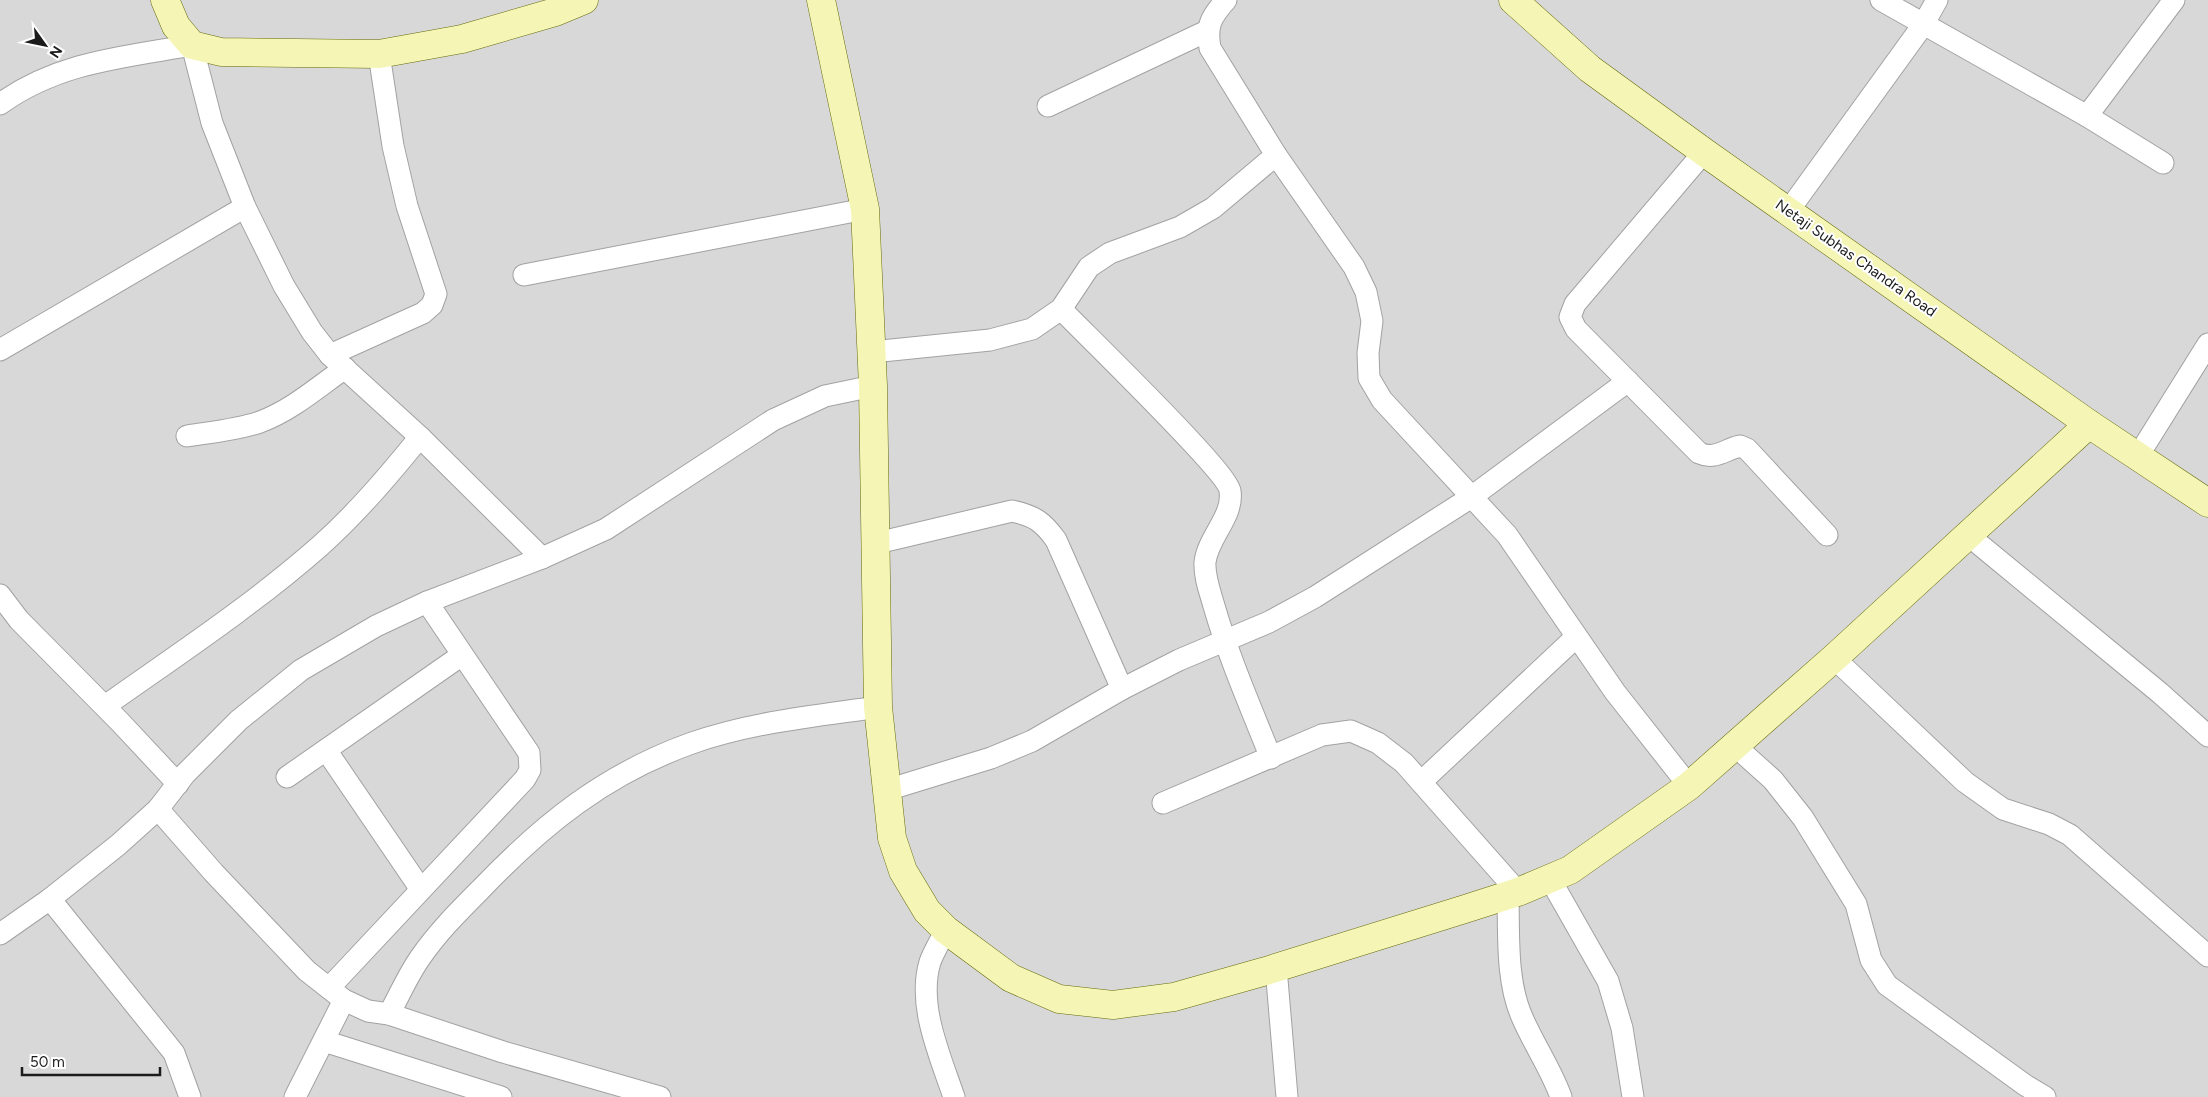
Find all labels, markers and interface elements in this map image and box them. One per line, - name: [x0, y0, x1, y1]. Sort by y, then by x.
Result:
- north arrow: [20, 20, 70, 70]
- text: N: [45, 43, 66, 61]
- street label: Netaji Subhas Chandra Road: [1772, 195, 1940, 321]
- scale bar: [22, 1044, 160, 1076]
- text: 50 m: [30, 1053, 65, 1071]

